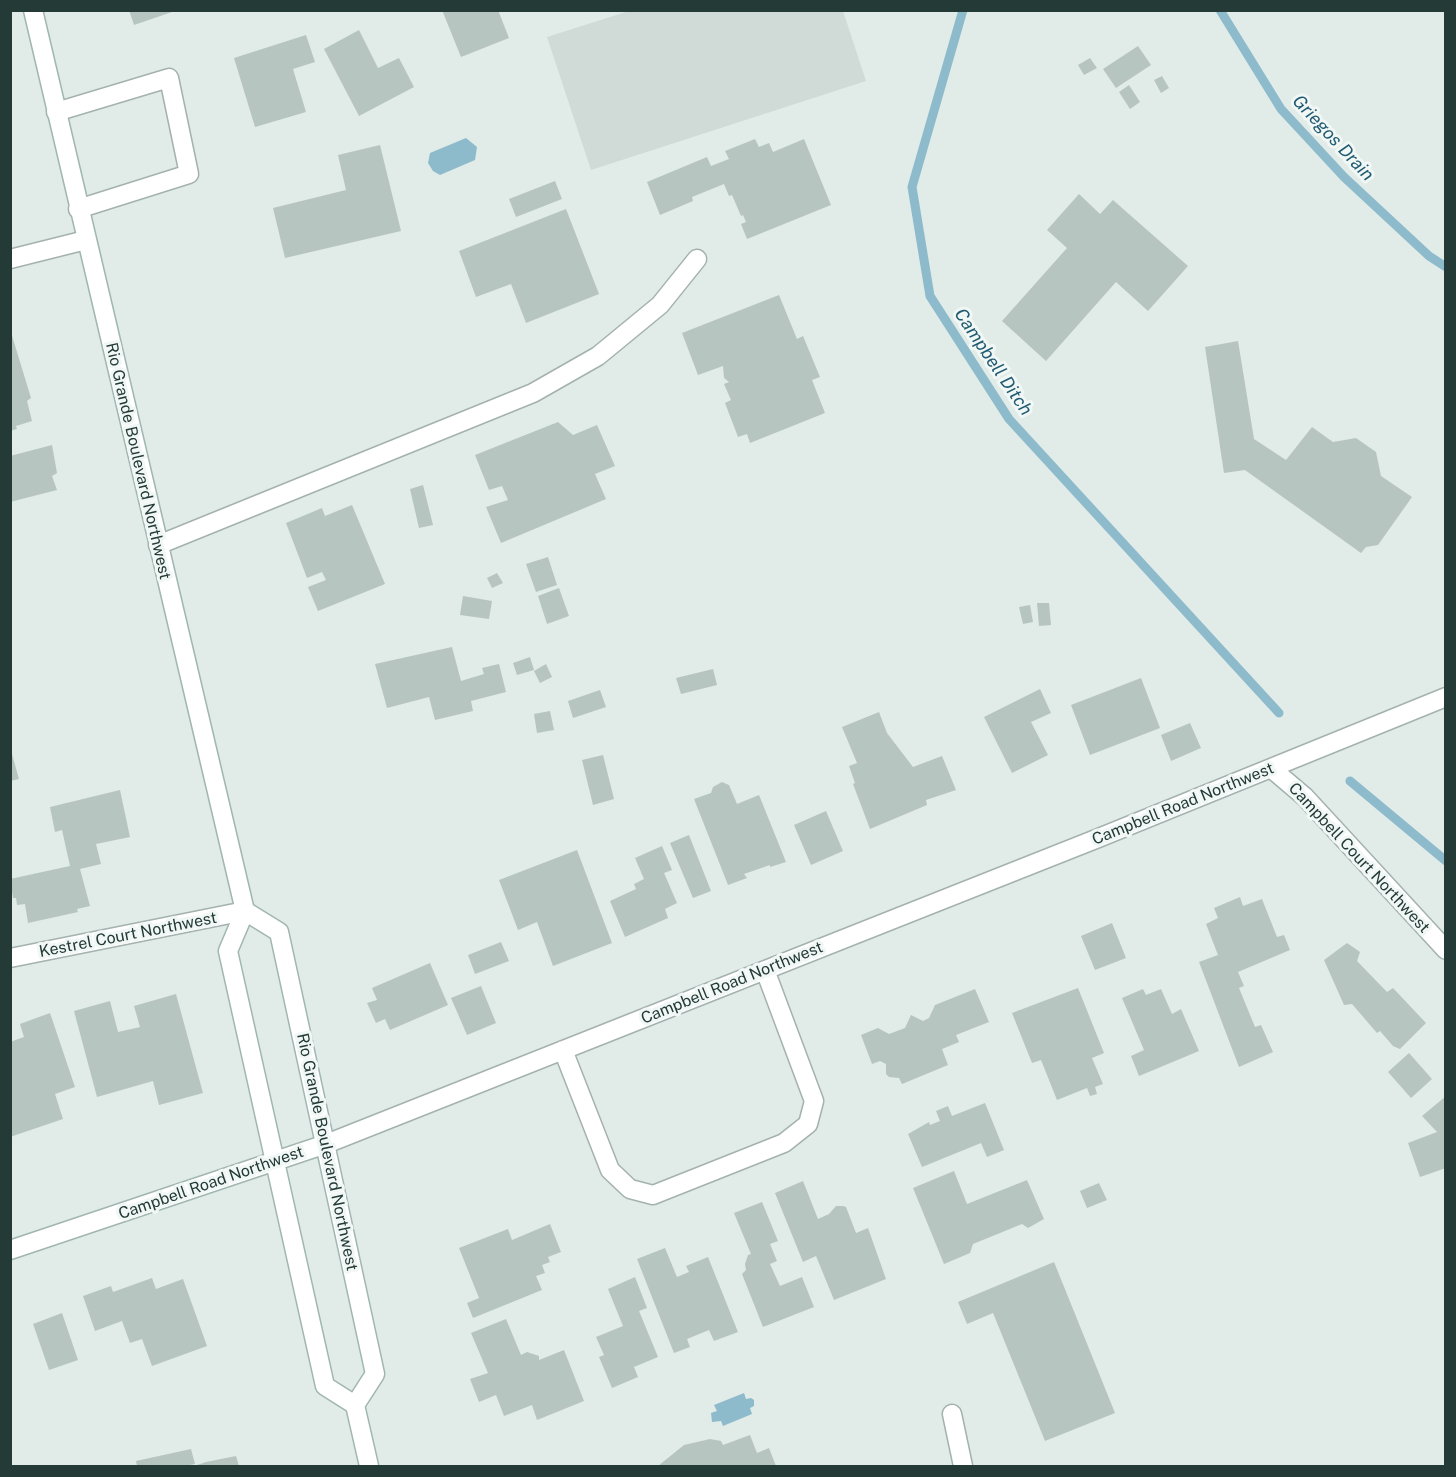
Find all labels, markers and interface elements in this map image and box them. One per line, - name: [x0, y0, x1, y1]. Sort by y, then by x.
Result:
- water label: Griegos Drain: [1288, 91, 1378, 185]
- water label: Campbell Ditch: [949, 304, 1037, 420]
- street label: Rio Grande Boulevard Northwest: [101, 341, 175, 581]
- street label: Campbell Road Northwest: [1089, 759, 1277, 849]
- street label: Campbell Court Northwest: [1284, 779, 1434, 937]
- street label: Kestrel Court Northwest: [37, 908, 219, 962]
- street label: Campbell Road Northwest: [638, 938, 826, 1028]
- street label: Rio Grande Boulevard Northwest: [292, 1031, 362, 1273]
- street label: Campbell Road Northwest: [116, 1142, 306, 1224]

